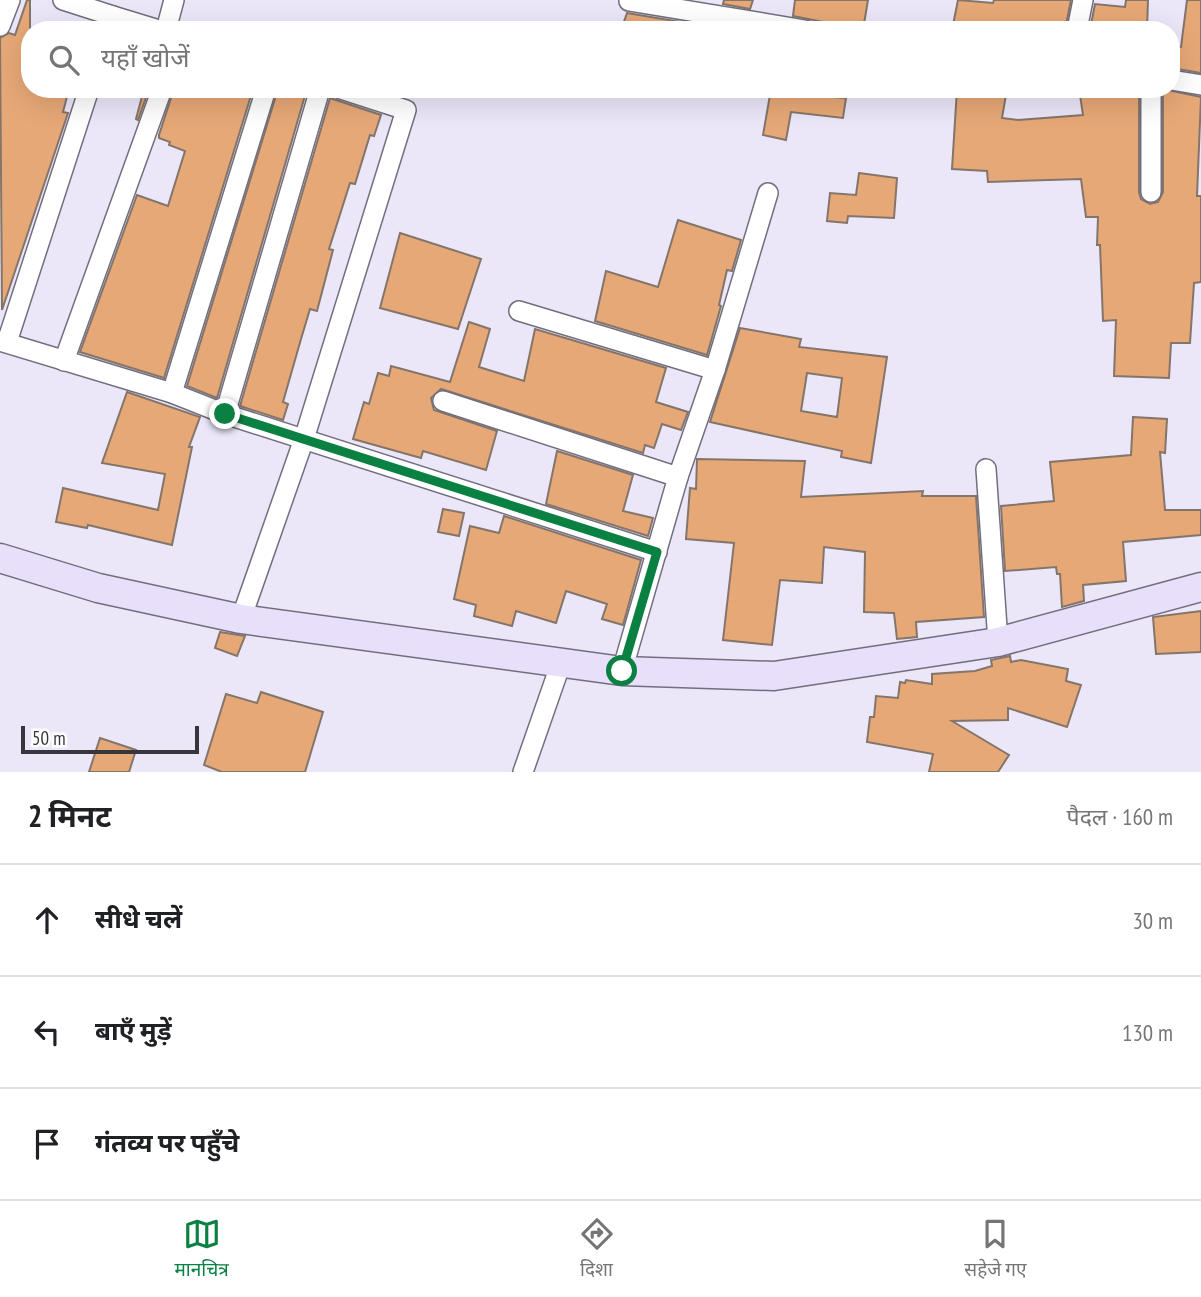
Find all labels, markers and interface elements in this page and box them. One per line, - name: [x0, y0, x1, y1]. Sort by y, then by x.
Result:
- search box: [21, 21, 1180, 98]
- icon: search: [45, 41, 83, 79]
- text: यहाँ खोजें: [101, 41, 189, 74]
- route end: [209, 398, 240, 429]
- route start: [606, 655, 637, 686]
- scale bar: [21, 723, 200, 755]
- text: 50 m: [32, 726, 66, 750]
- text: 2 मिनट: [28, 796, 111, 835]
- text: पैदल · 160 m: [1067, 802, 1173, 831]
- icon: ahead: [28, 901, 66, 939]
- text: सीधे चलें: [95, 902, 182, 935]
- text: 30 m: [1132, 906, 1173, 935]
- icon: left: [28, 1013, 66, 1051]
- text: बाएँ मुड़ें: [95, 1014, 172, 1047]
- text: 130 m: [1122, 1018, 1173, 1047]
- icon: arrive: [28, 1125, 66, 1163]
- text: गंतव्य पर पहुँचे: [95, 1126, 239, 1159]
- tab: मानचित्र: [174, 1215, 229, 1284]
- tab: दिशा: [578, 1215, 616, 1284]
- tab: सहेजे गए: [964, 1215, 1027, 1284]

